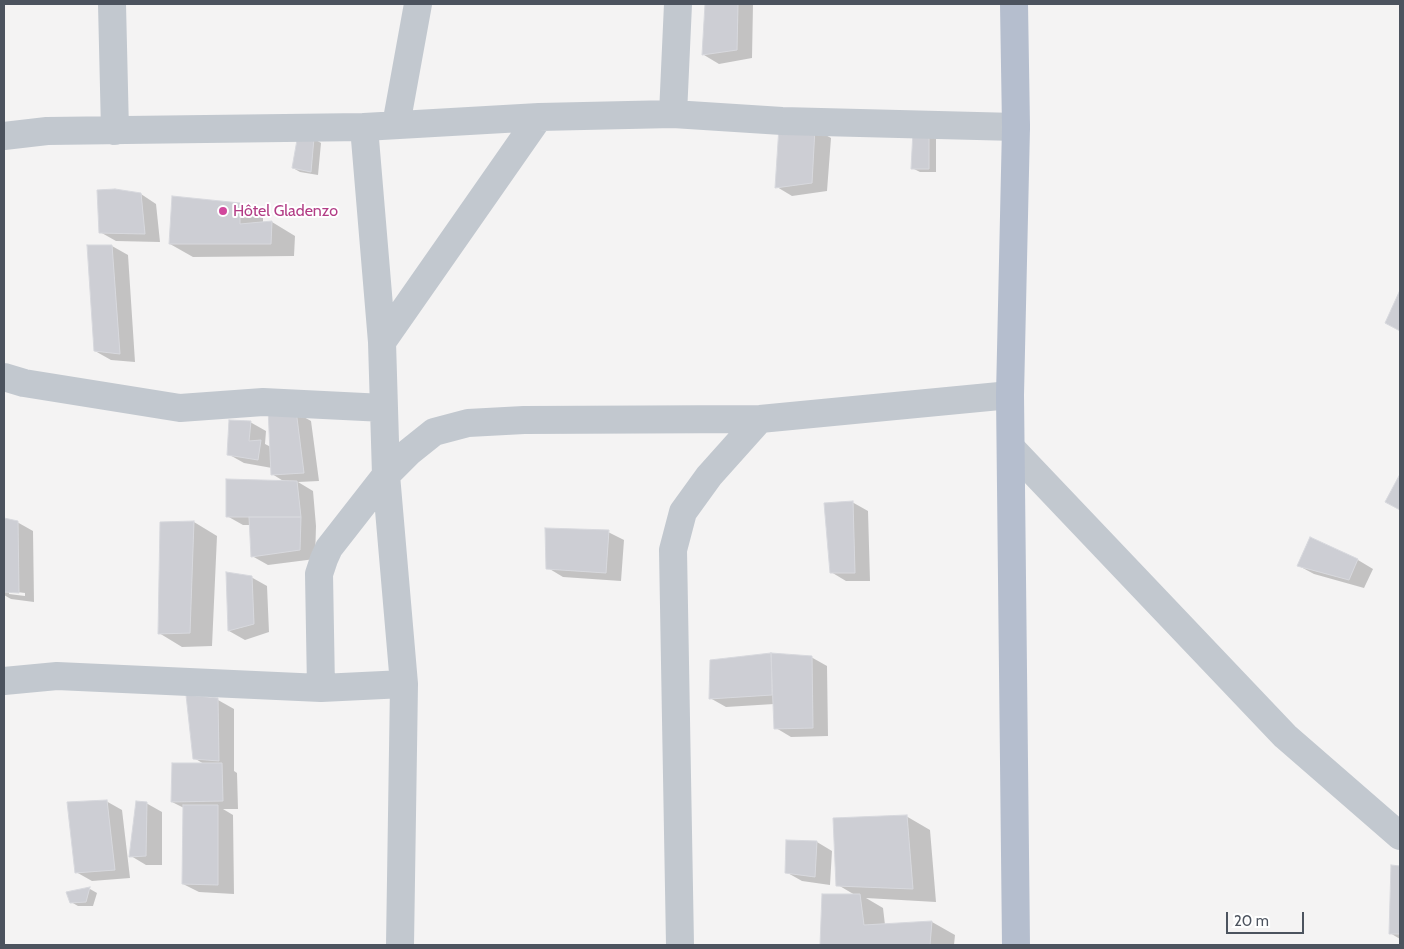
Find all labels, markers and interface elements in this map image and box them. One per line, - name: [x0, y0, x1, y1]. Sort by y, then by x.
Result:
- place label: Hôtel Gladenzo: [233, 201, 338, 221]
- marker: Hôtel Gladenzo: [217, 205, 229, 217]
- scale bar: [1229, 902, 1306, 934]
- text: 20 m: [1234, 912, 1269, 930]

